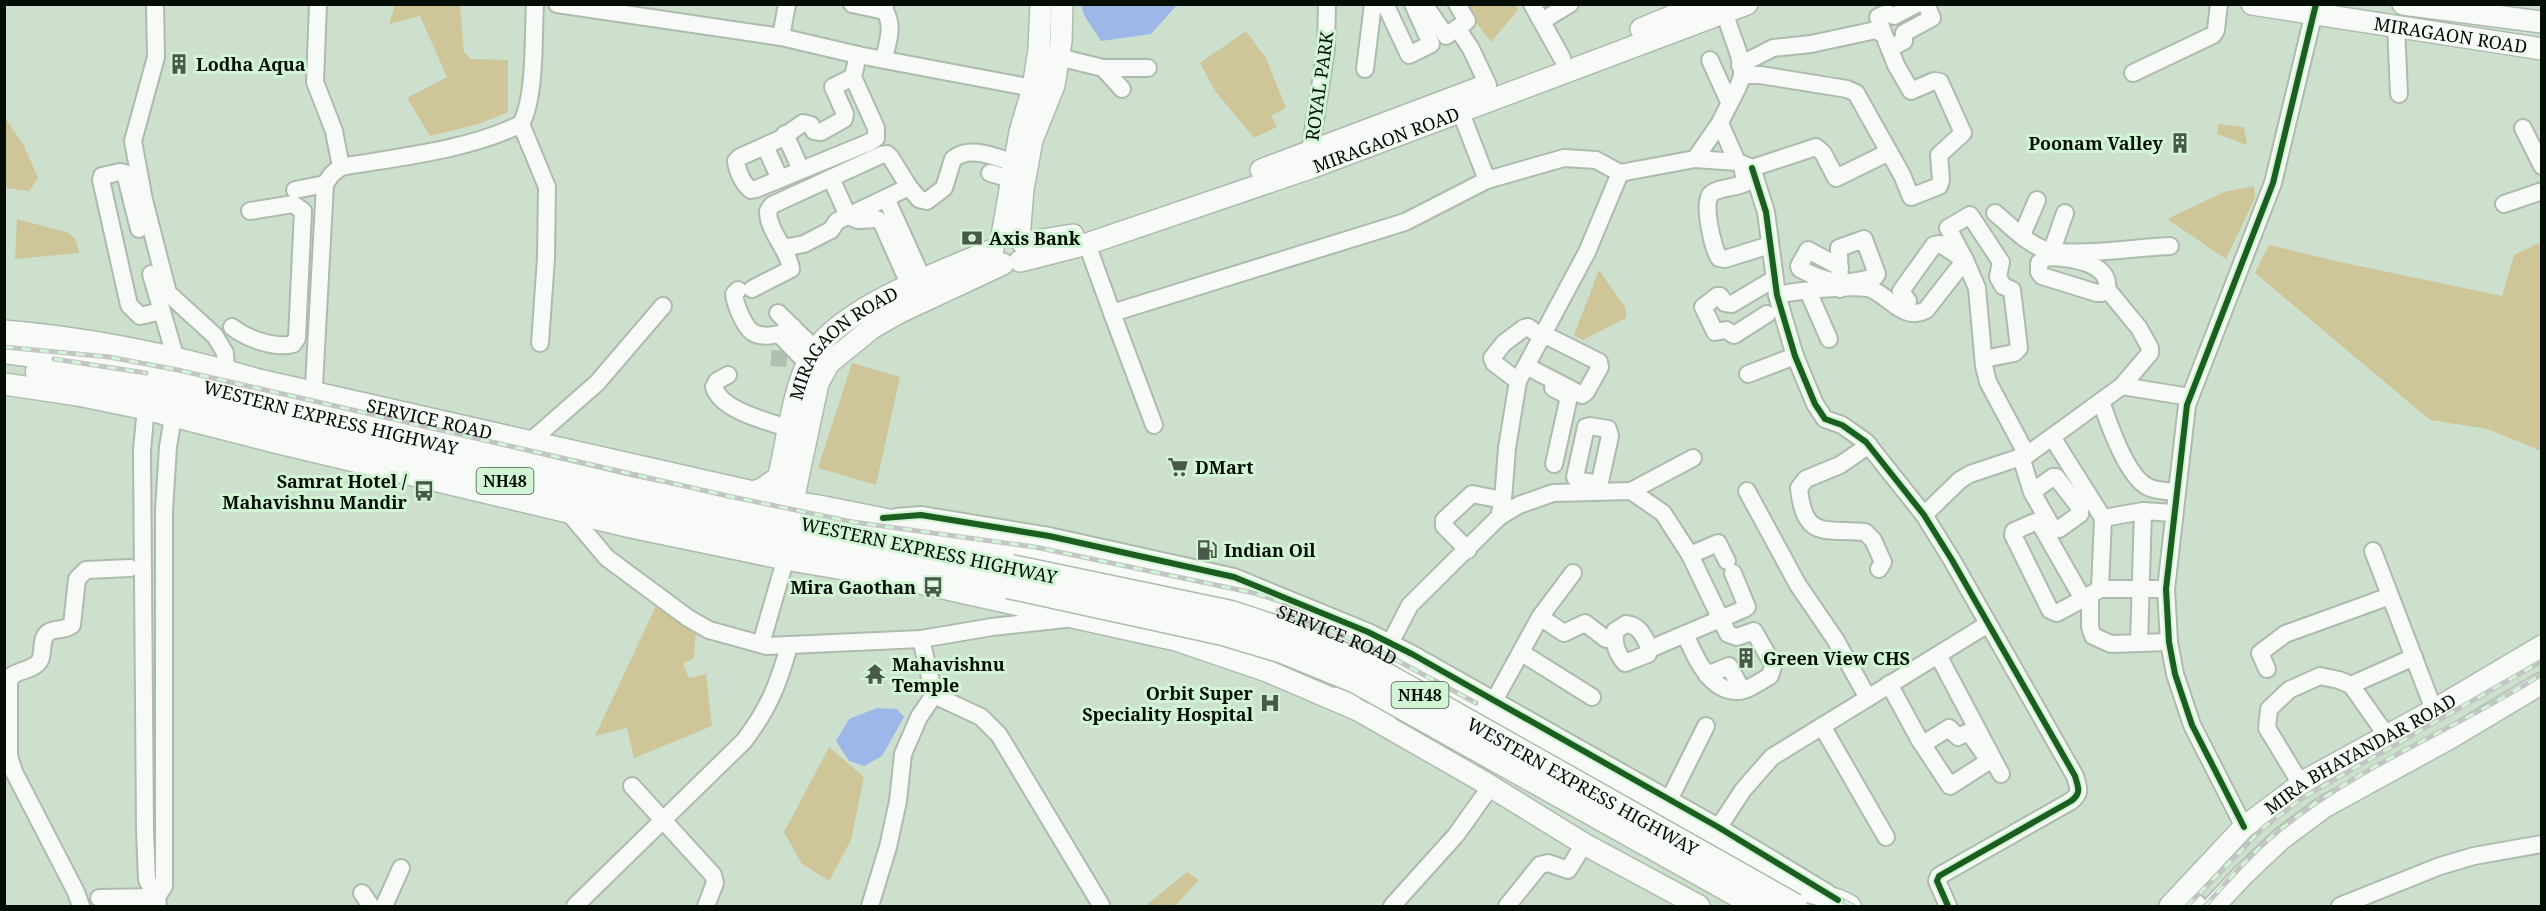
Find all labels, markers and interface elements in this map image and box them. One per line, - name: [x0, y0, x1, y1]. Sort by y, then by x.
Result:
- street label: MIRAGAON ROAD: [2372, 11, 2529, 59]
- street label: ROYAL PARK: [1299, 30, 1339, 142]
- building icon: Lodha Aqua: [167, 52, 191, 76]
- place label: Lodha Aqua: [196, 52, 306, 76]
- street label: MIRAGAON ROAD: [1309, 101, 1463, 178]
- place label: Poonam Valley: [2029, 131, 2164, 155]
- building icon: Poonam Valley: [2168, 131, 2192, 155]
- bank icon: Axis Bank: [960, 226, 984, 250]
- place label: Axis Bank: [989, 226, 1081, 250]
- street label: MIRAGAON ROAD: [783, 281, 902, 403]
- street label: WESTERN EXPRESS HIGHWAY: [201, 374, 461, 460]
- street label: SERVICE ROAD: [364, 393, 495, 445]
- supermarket icon: DMart: [1166, 455, 1190, 479]
- place label: DMart: [1195, 455, 1253, 479]
- road number: NH48: [476, 468, 534, 494]
- place label: Samrat Hotel / Mahavishnu Mandir: [222, 469, 408, 514]
- bus stop icon: Samrat Hotel / Mahavishnu Mandir: [412, 479, 436, 503]
- street label: WESTERN EXPRESS HIGHWAY: [799, 511, 1060, 589]
- fuel station icon: Indian Oil: [1195, 538, 1219, 562]
- place label: Indian Oil: [1224, 538, 1316, 562]
- place label: Mira Gaothan: [790, 575, 916, 599]
- bus stop icon: Mira Gaothan: [921, 575, 945, 599]
- street label: SERVICE ROAD: [1273, 599, 1402, 670]
- building icon: Green View CHS: [1734, 646, 1758, 670]
- place label: Green View CHS: [1763, 646, 1910, 670]
- place label: Mahavishnu Temple: [892, 652, 1005, 697]
- temple icon: Mahavishnu Temple: [863, 662, 887, 686]
- place label: Orbit Super Speciality Hospital: [1082, 681, 1254, 726]
- road number: NH48: [1392, 682, 1448, 708]
- street label: MIRA BHAYANDAR ROAD: [2259, 688, 2460, 820]
- hospital icon: Orbit Super Speciality Hospital: [1258, 691, 1282, 715]
- street label: WESTERN EXPRESS HIGHWAY: [1463, 712, 1703, 861]

